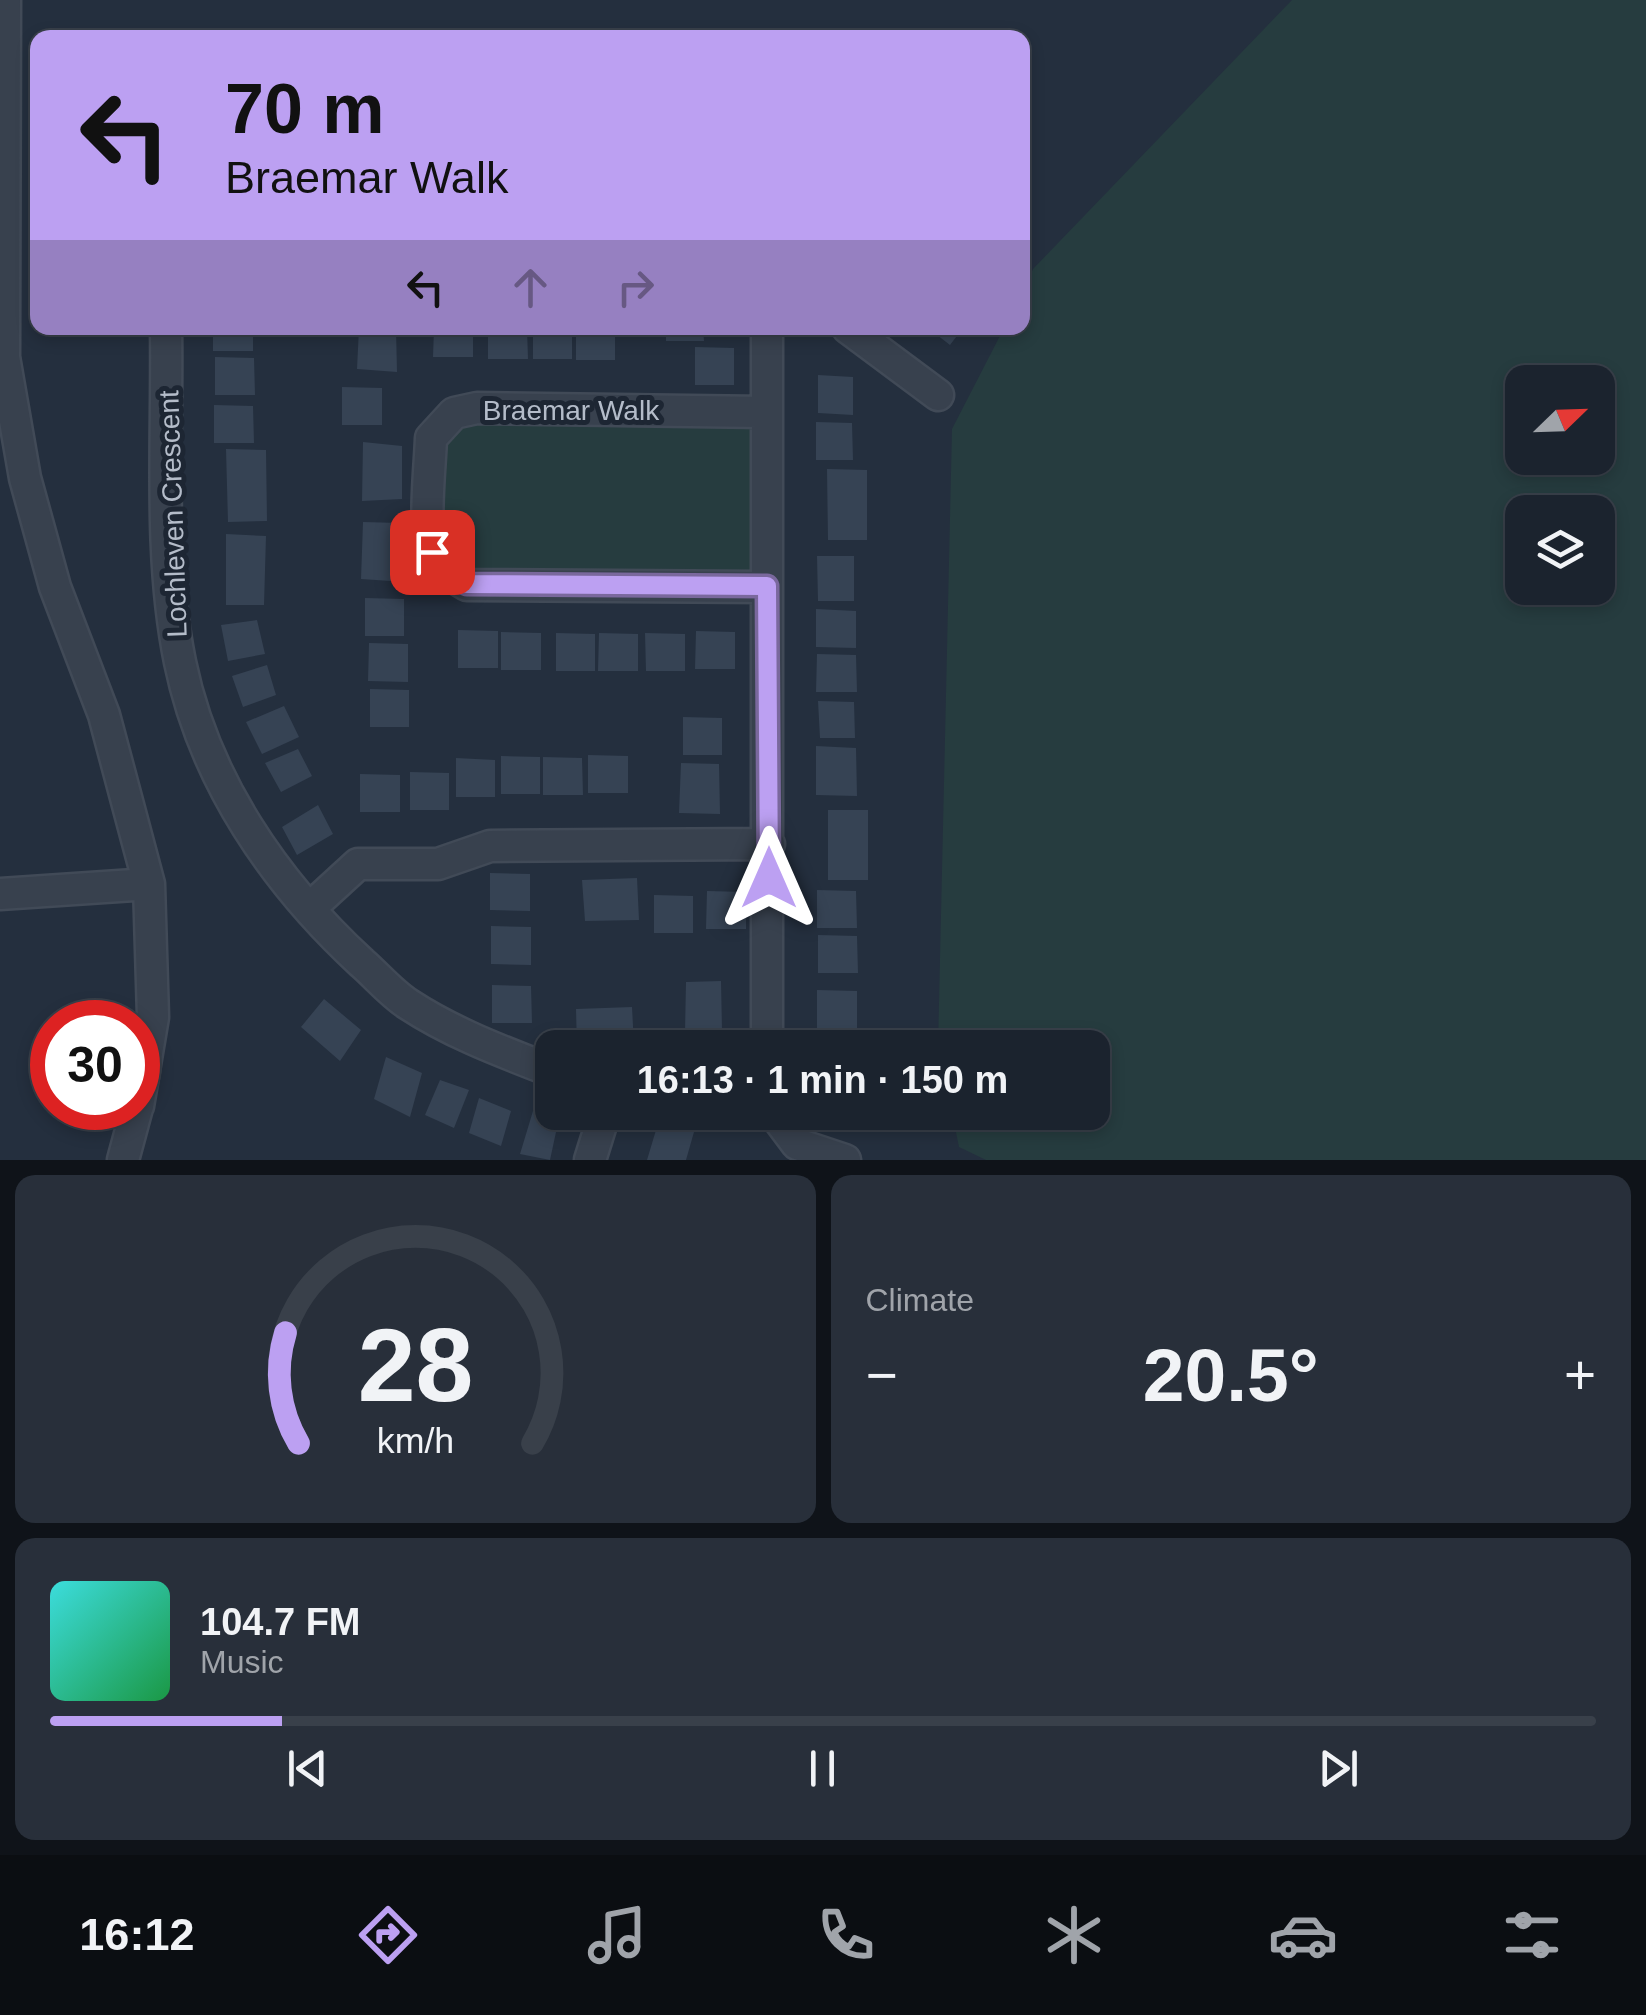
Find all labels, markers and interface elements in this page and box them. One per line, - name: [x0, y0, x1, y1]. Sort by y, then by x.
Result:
- icon: left: [60, 70, 190, 200]
- text: 70 m: [225, 70, 385, 148]
- text: Braemar Walk: [225, 152, 508, 203]
- icon: left: [398, 260, 453, 315]
- icon: ahead: [503, 260, 558, 315]
- icon: right: [608, 260, 663, 315]
- north arrow: [1505, 365, 1615, 475]
- map controls: [1505, 365, 1615, 605]
- street label: Lochleven Crescent: [153, 390, 193, 638]
- street label: Braemar Walk: [483, 395, 660, 426]
- button: layers: [1505, 495, 1615, 605]
- pin: [390, 510, 475, 595]
- icon: arrive: [405, 525, 460, 580]
- position arrow: [717, 826, 821, 930]
- speed limit sign: 30: [30, 1000, 160, 1130]
- text: 16:13 · 1 min · 150 m: [637, 1059, 1008, 1101]
- text: Climate: [866, 1282, 974, 1318]
- text: 28: [357, 1307, 473, 1423]
- text: 20.5°: [1143, 1333, 1319, 1417]
- text: −: [866, 1344, 898, 1406]
- text: +: [1564, 1344, 1596, 1406]
- text: km/h: [377, 1421, 454, 1461]
- text: 104.7 FM: [200, 1601, 361, 1643]
- text: Music: [200, 1644, 284, 1680]
- icon: previous: [280, 1741, 335, 1796]
- icon: pause: [795, 1741, 850, 1796]
- icon: next: [1311, 1741, 1366, 1796]
- icon: directions: [353, 1900, 423, 1970]
- icon: music: [582, 1900, 652, 1970]
- icon: phone: [811, 1900, 881, 1970]
- icon: climate: [1039, 1900, 1109, 1970]
- icon: car: [1268, 1900, 1338, 1970]
- icon: filters: [1497, 1900, 1567, 1970]
- text: 16:12: [79, 1909, 194, 1960]

